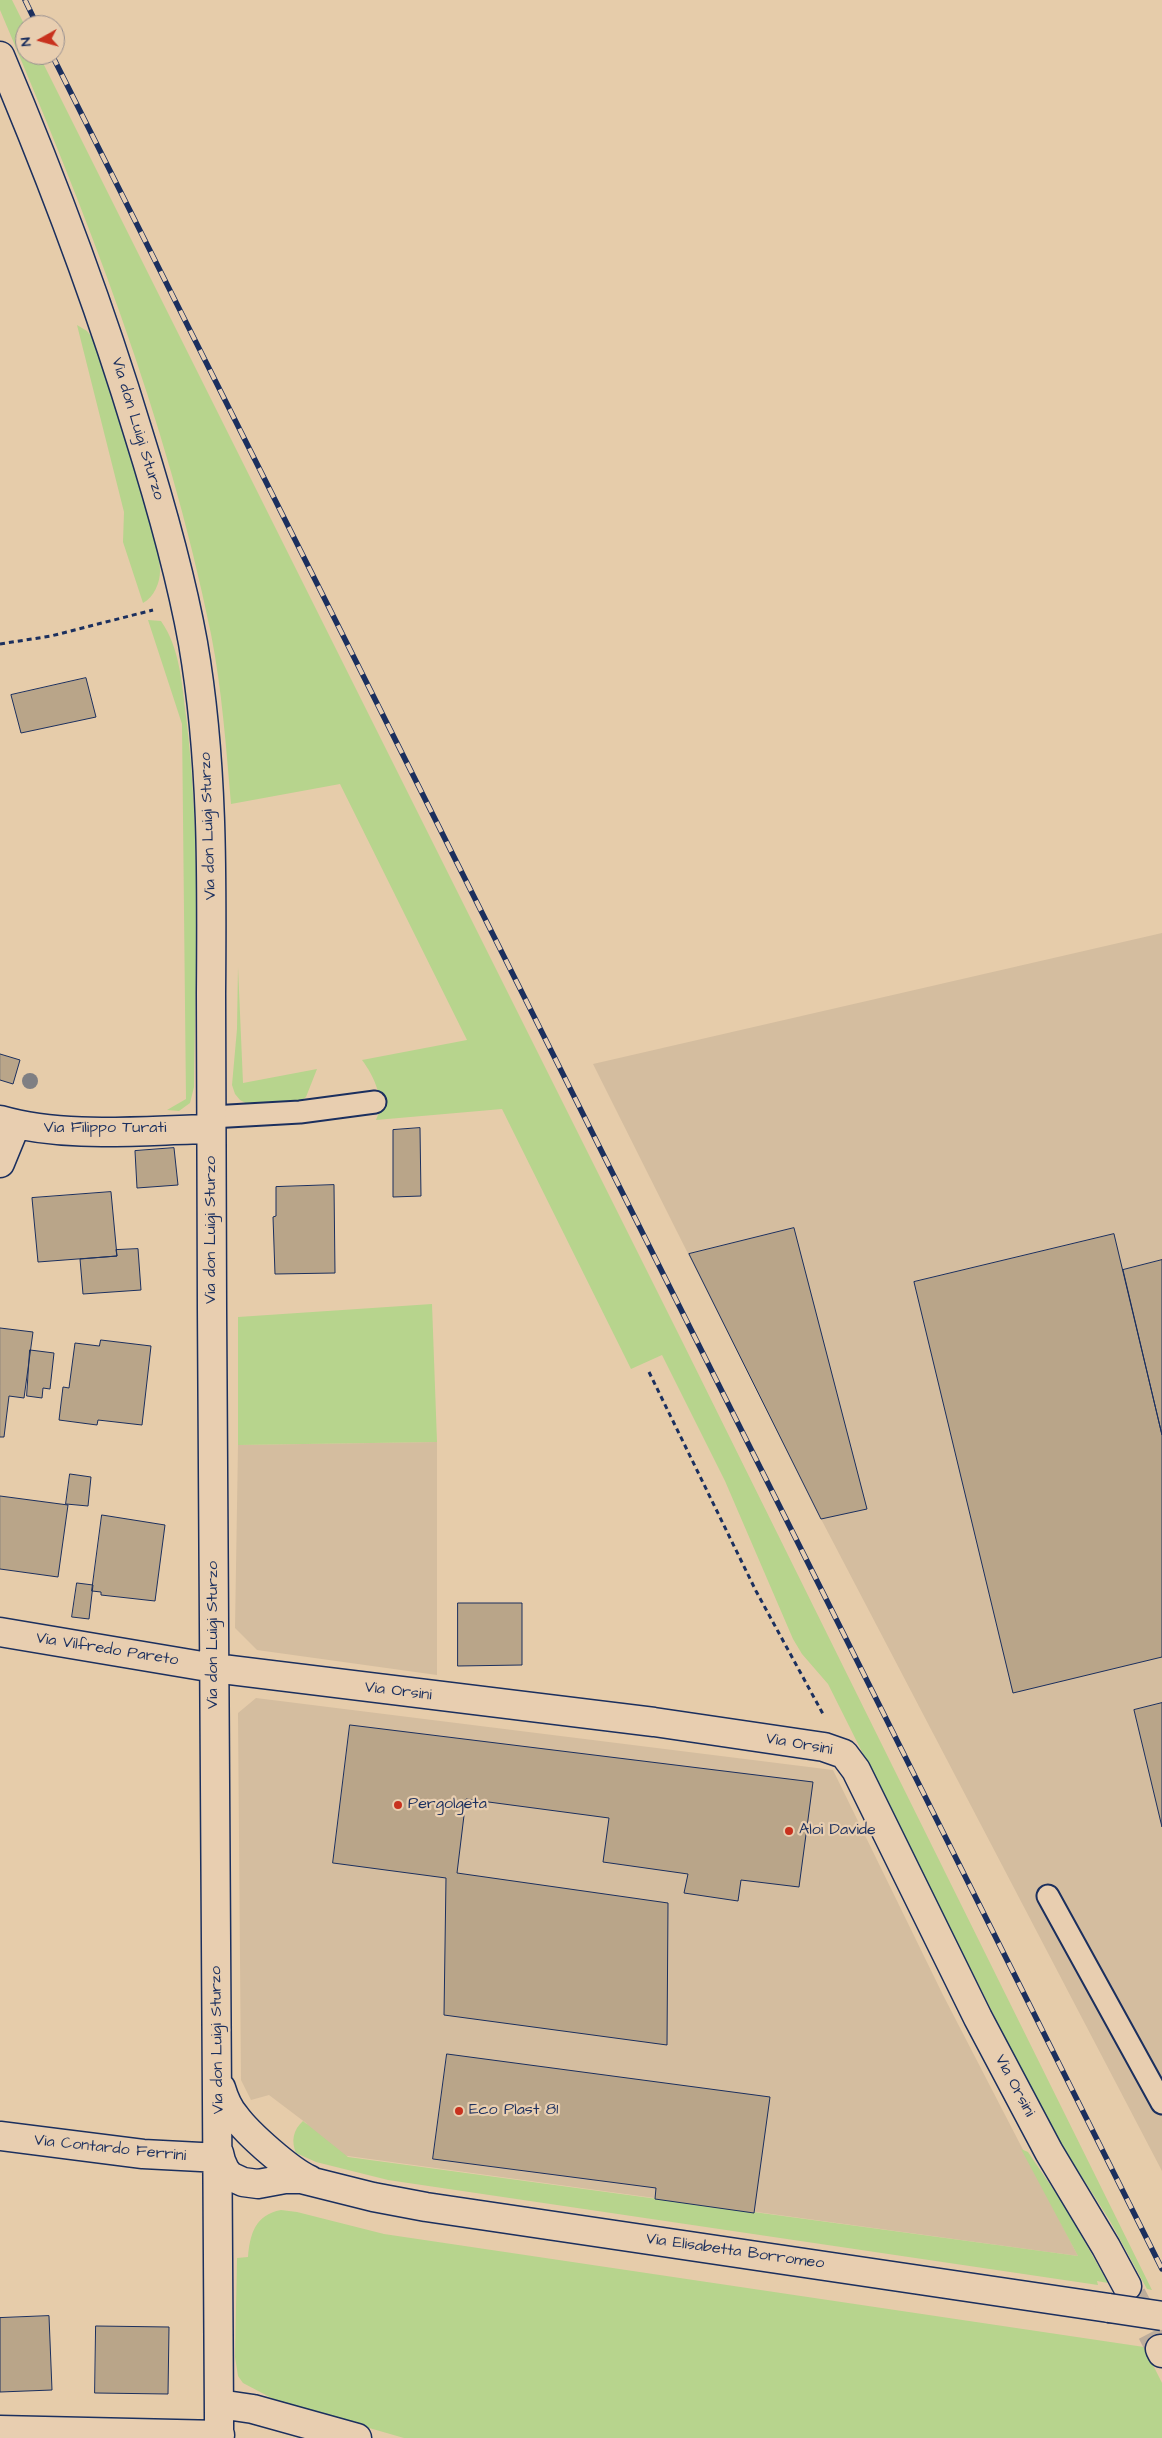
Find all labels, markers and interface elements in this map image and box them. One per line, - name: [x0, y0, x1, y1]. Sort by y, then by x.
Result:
- north arrow: [15, 15, 65, 65]
- text: N: [16, 36, 37, 47]
- street label: Via don Luigi Sturzo: [106, 355, 168, 503]
- street label: Via don Luigi Sturzo: [197, 752, 221, 900]
- street label: Via Filippo Turati: [44, 1119, 166, 1139]
- street label: Via don Luigi Sturzo: [202, 1156, 222, 1304]
- street label: Via don Luigi Sturzo: [204, 1561, 224, 1709]
- street label: Via Vilfredo Pareto: [34, 1629, 180, 1671]
- street label: Via Orsini: [363, 1678, 433, 1706]
- street label: Via Orsini: [764, 1730, 834, 1760]
- place label: Pergolgeta: [408, 1795, 487, 1815]
- marker: Pergolgeta: [392, 1799, 404, 1811]
- place label: Aloi Davide: [799, 1821, 876, 1841]
- marker: Aloi Davide: [783, 1825, 795, 1837]
- street label: Via don Luigi Sturzo: [207, 1966, 229, 2114]
- street label: Via Orsini: [990, 2052, 1038, 2120]
- place label: Eco Plast 81: [469, 2101, 558, 2121]
- marker: Eco Plast 81: [453, 2105, 465, 2117]
- street label: Via Contardo Ferrini: [33, 2131, 187, 2167]
- street label: Via Elisabetta Borromeo: [645, 2230, 825, 2274]

